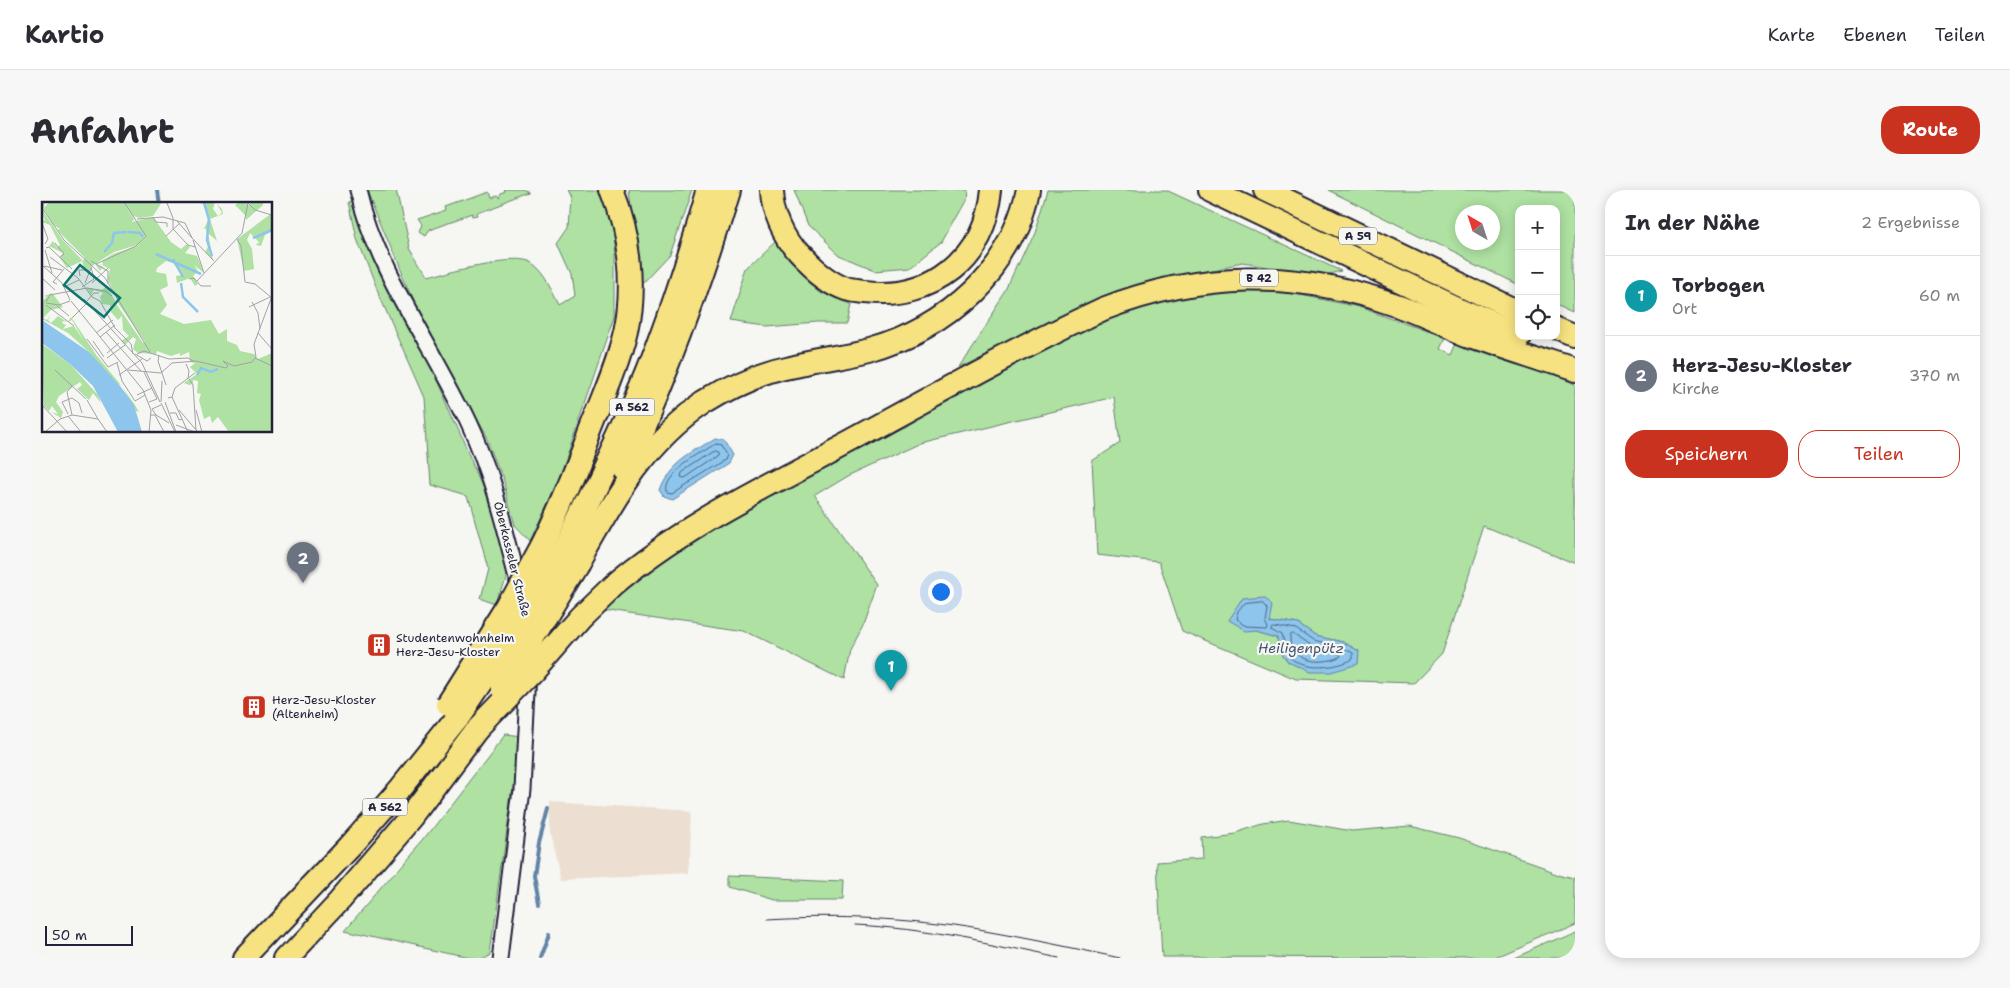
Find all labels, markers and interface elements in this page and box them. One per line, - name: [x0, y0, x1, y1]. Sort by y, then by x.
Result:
- text: Kartio: [25, 19, 104, 51]
- text: Karte: [1768, 23, 1815, 47]
- text: Ebenen: [1843, 23, 1907, 47]
- text: Teilen: [1935, 23, 1985, 47]
- button: Route: [1881, 106, 1980, 154]
- text: Anfahrt: [30, 107, 174, 154]
- inset map: [42, 202, 272, 432]
- north arrow: [1455, 205, 1500, 250]
- map controls: [1515, 205, 1560, 340]
- button: +: [1515, 205, 1560, 250]
- text: In der Nähe: [1625, 209, 1760, 237]
- text: 2 Ergebnisse: [1861, 212, 1960, 233]
- road number: A 59: [1339, 227, 1377, 244]
- button: −: [1515, 250, 1560, 295]
- road number: B 42: [1240, 270, 1278, 286]
- text: Torbogen: [1672, 273, 1765, 298]
- text: 1: [1637, 285, 1645, 306]
- text: 60 m: [1919, 285, 1960, 306]
- button: locate: [1515, 295, 1560, 340]
- text: Ort: [1672, 298, 1698, 319]
- text: Herz-Jesu-Kloster: [1672, 353, 1852, 378]
- text: 2: [1635, 365, 1647, 386]
- text: 370 m: [1909, 365, 1960, 386]
- text: Kirche: [1672, 378, 1720, 399]
- road number: A 562: [610, 398, 654, 416]
- button: Speichern: [1625, 430, 1788, 478]
- button: Teilen: [1798, 430, 1960, 478]
- street label: Oberkasseler Straße: [490, 500, 534, 618]
- pin: 2: [287, 542, 319, 583]
- your location: [928, 579, 954, 605]
- place label: Studentenwohnheim Herz-Jesu-Kloster: [396, 630, 514, 660]
- building icon: Studentenwohnheim Herz-Jesu-Kloster: [366, 632, 392, 658]
- water label: Heiligenpütz: [1258, 639, 1344, 657]
- pin: 1: [875, 650, 907, 691]
- place label: Herz-Jesu-Kloster (Altenheim): [272, 692, 376, 722]
- building icon: Herz-Jesu-Kloster (Altenheim): [241, 694, 267, 720]
- road number: A 562: [362, 798, 408, 816]
- scale bar: [45, 923, 132, 946]
- text: 50 m: [52, 926, 87, 944]

